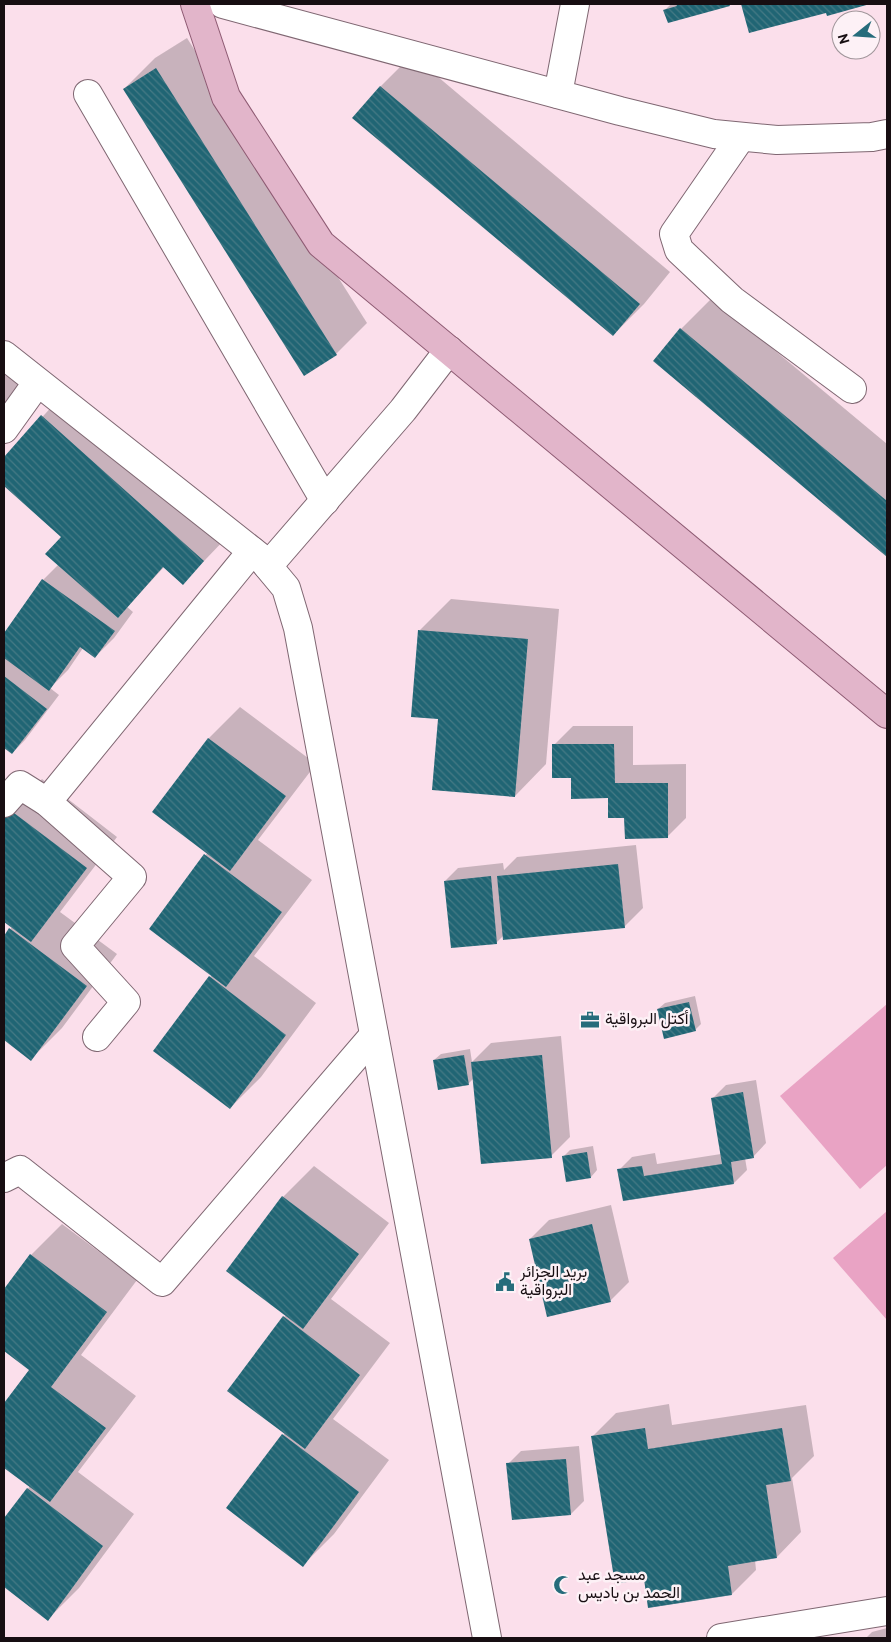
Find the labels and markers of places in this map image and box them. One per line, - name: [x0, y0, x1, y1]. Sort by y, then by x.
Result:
- office icon: أكتل البرواقية: [579, 1009, 601, 1031]
- place label: أكتل البرواقية: [605, 1010, 689, 1030]
- place label: بريد الجزائر البرواقية: [519, 1263, 587, 1301]
- public building icon: بريد الجزائر البرواقية: [494, 1271, 516, 1293]
- place label: مسجد عبد الحمد بن باديس: [578, 1566, 680, 1604]
- mosque icon: مسجد عبد الحمد بن باديس: [552, 1574, 574, 1596]

